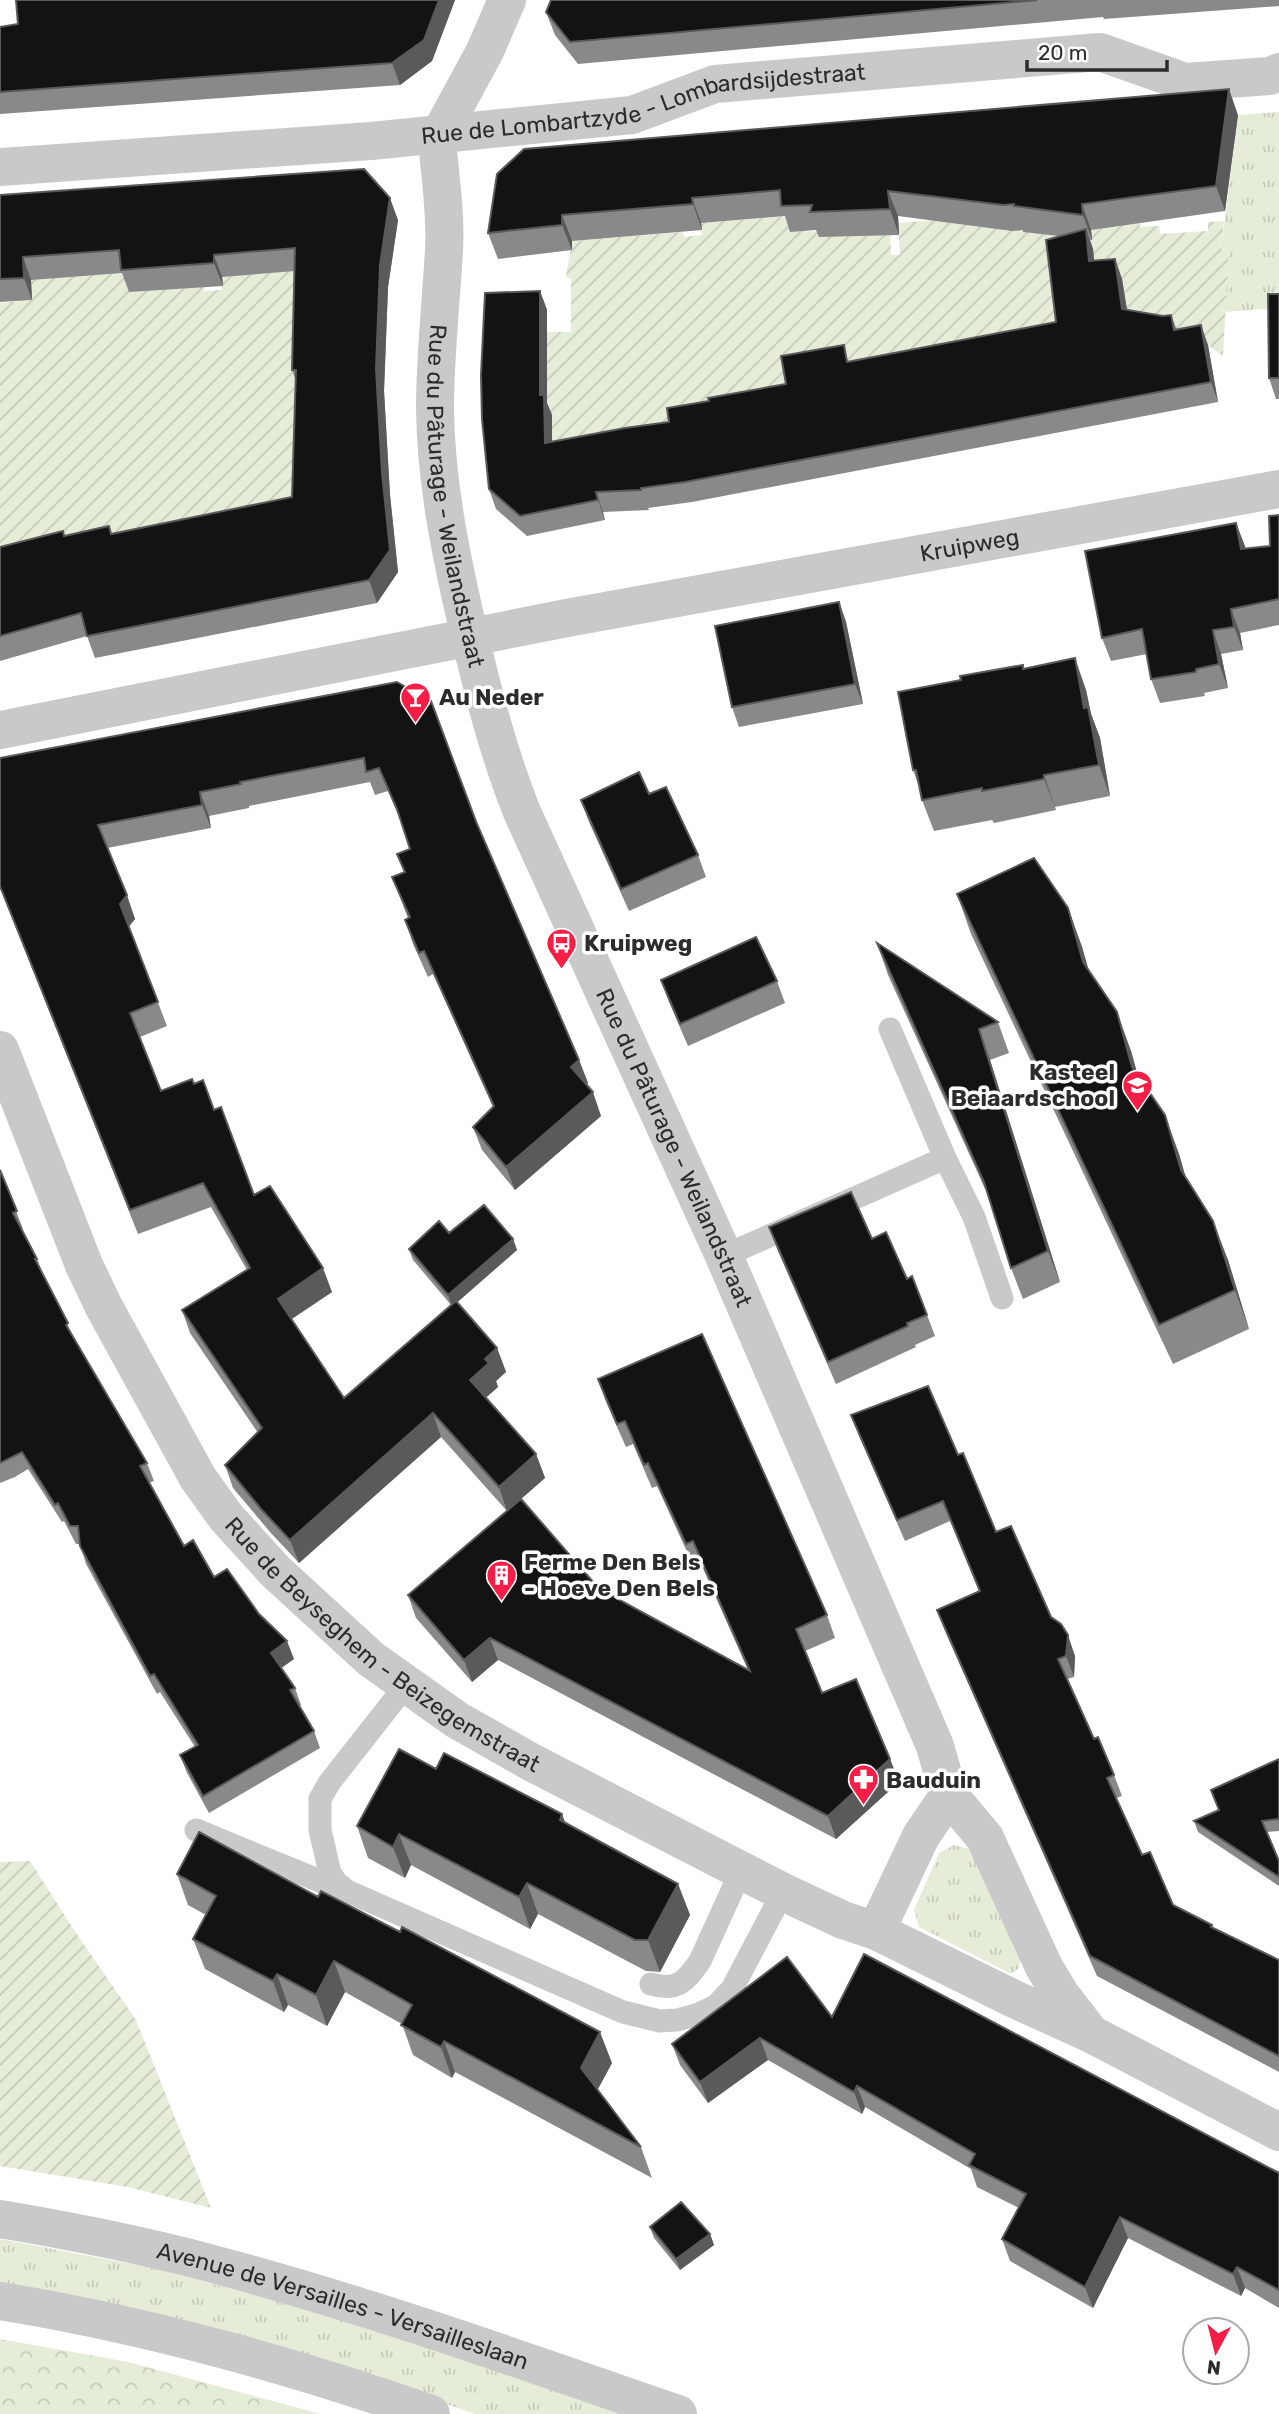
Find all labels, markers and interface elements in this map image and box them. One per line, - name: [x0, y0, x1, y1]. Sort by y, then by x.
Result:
- scale bar: [1027, 28, 1167, 72]
- text: 20 m: [1038, 40, 1087, 65]
- street label: Rue de Lombartzyde - Lombardsijdestraat: [420, 58, 867, 150]
- street label: Rue du Pâturage - Weilandstraat: [421, 323, 491, 670]
- street label: Kruipweg: [918, 522, 1021, 568]
- bar icon: Au Neder: [399, 680, 433, 724]
- place label: Au Neder: [439, 683, 544, 711]
- bus stop icon: Kruipweg: [544, 926, 578, 970]
- place label: Kruipweg: [584, 929, 692, 957]
- street label: Rue du Pâturage - Weilandstraat: [590, 984, 758, 1311]
- place label: Kasteel Beiaardschool: [951, 1058, 1115, 1112]
- school or university icon: Kasteel Beiaardschool: [1121, 1068, 1155, 1112]
- street label: Rue de Beyseghem - Beizegemstraat: [219, 1511, 545, 1778]
- place label: Ferme Den Bels - Hoeve Den Bels: [524, 1548, 715, 1602]
- building icon: Ferme Den Bels - Hoeve Den Bels: [484, 1558, 518, 1602]
- pharmacy icon: Bauduin: [846, 1763, 880, 1807]
- place label: Bauduin: [886, 1766, 981, 1794]
- street label: Avenue de Versailles - Versailleslaan: [154, 2236, 532, 2375]
- north arrow: [1181, 2316, 1251, 2386]
- text: N: [1206, 2355, 1222, 2380]

